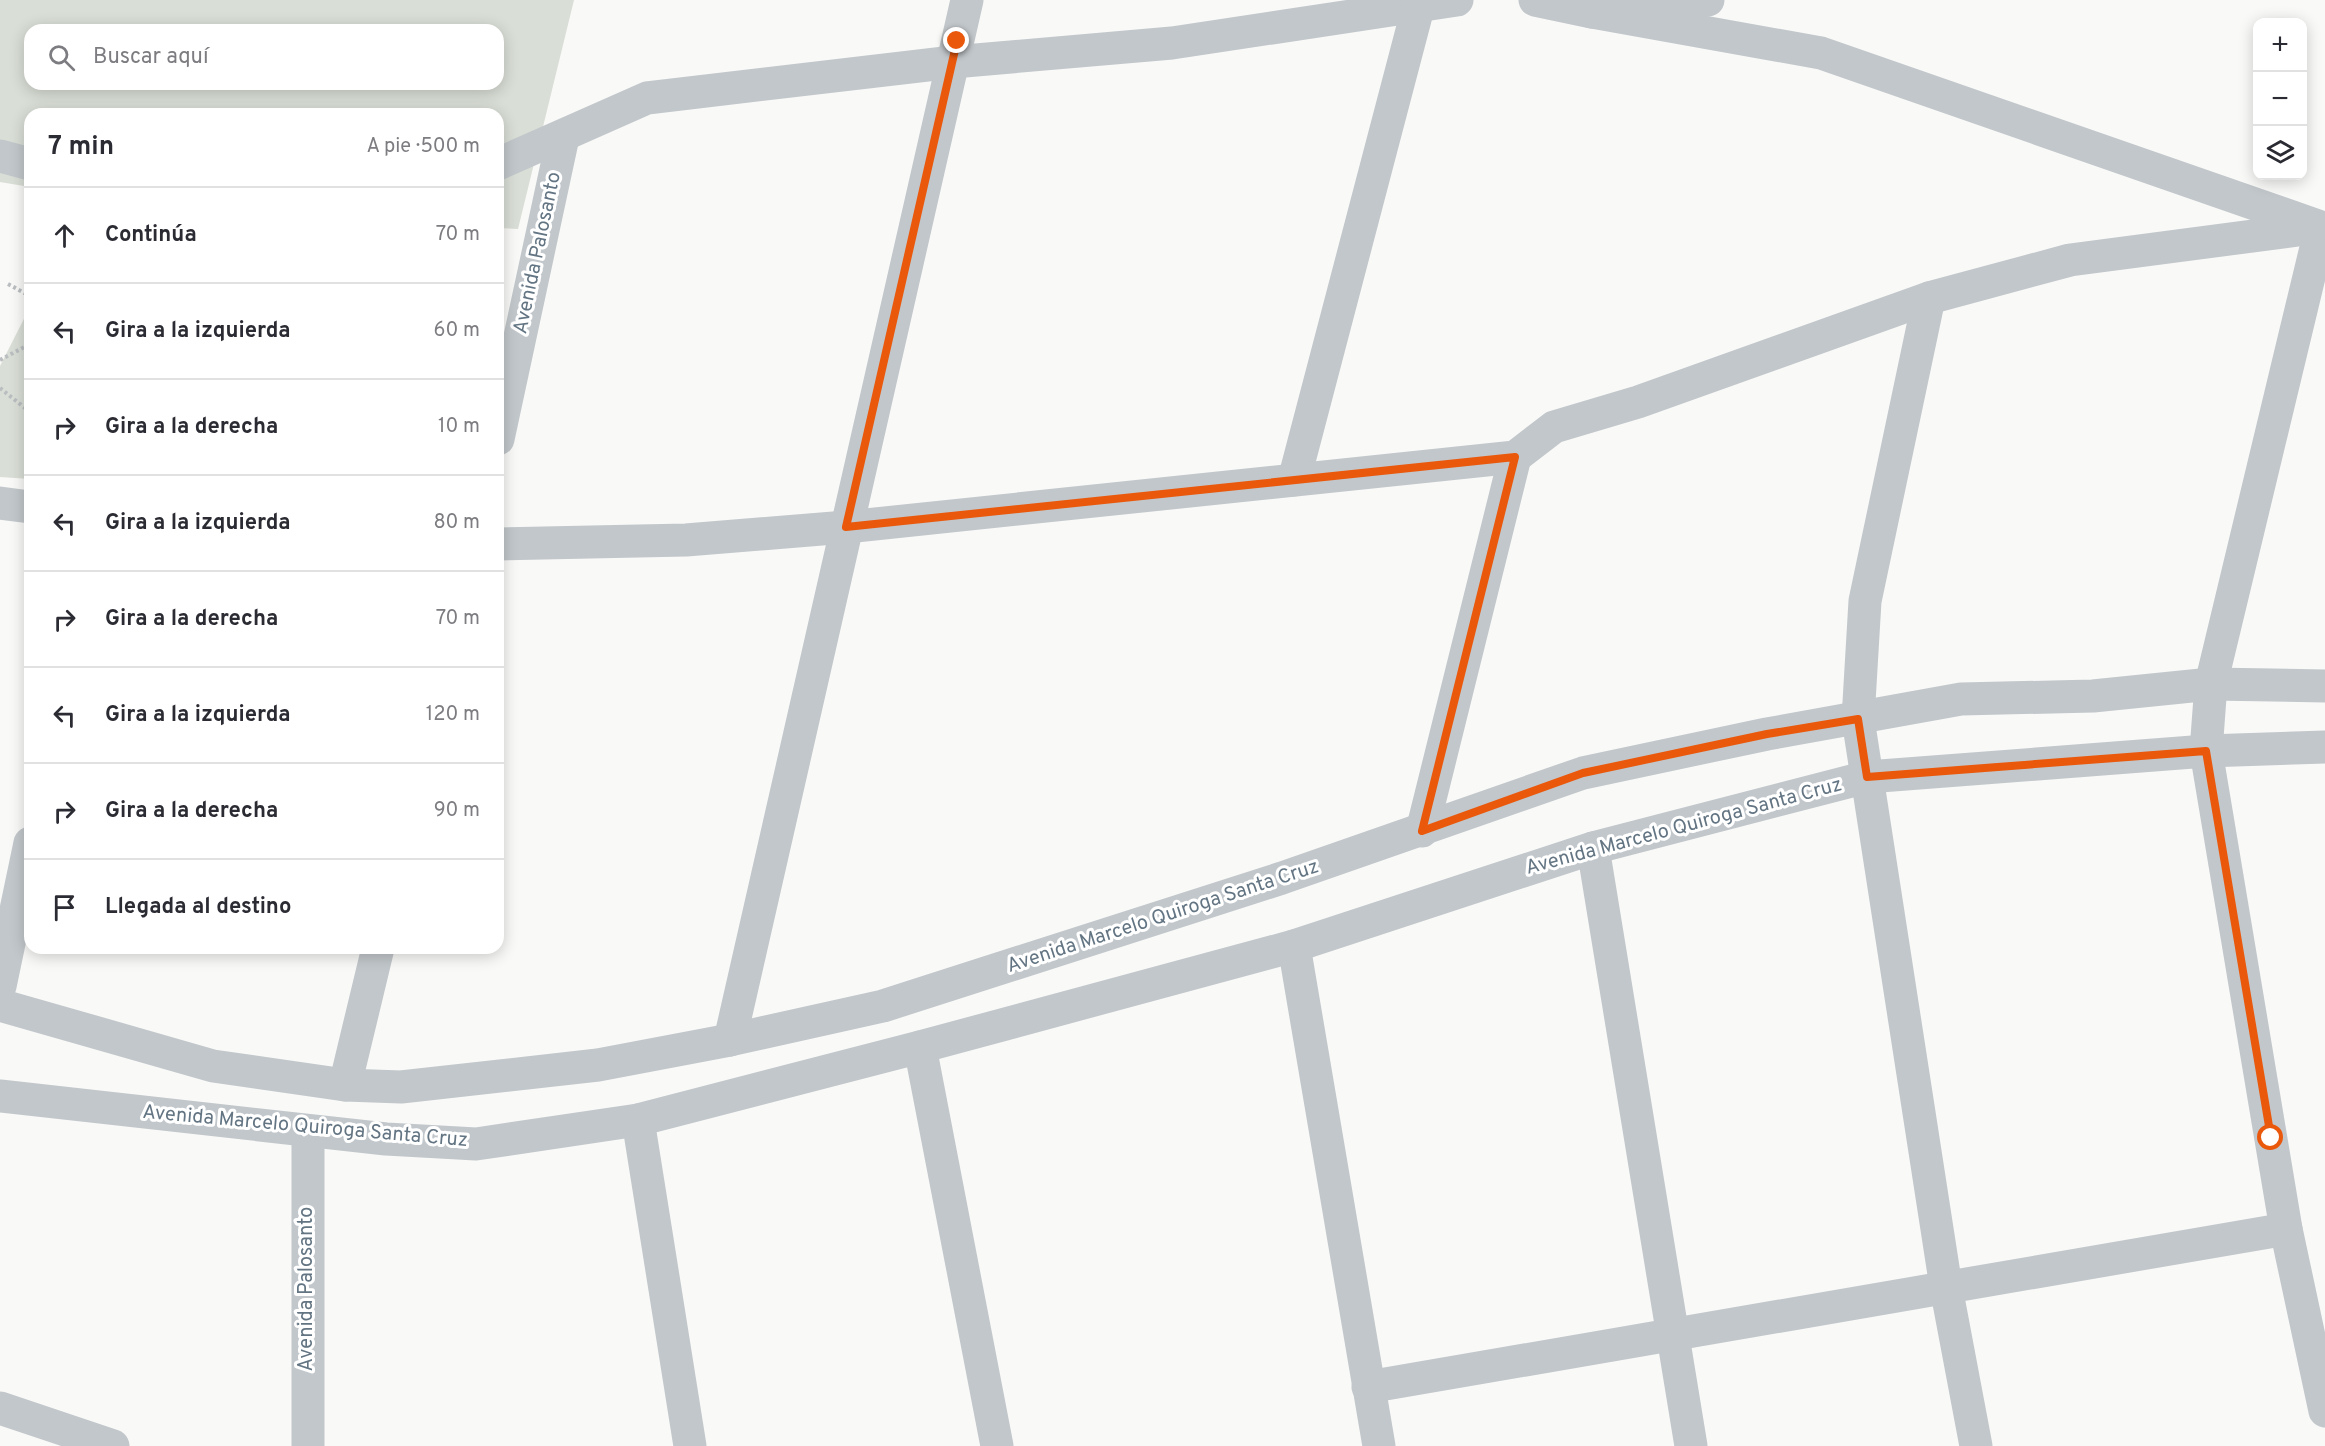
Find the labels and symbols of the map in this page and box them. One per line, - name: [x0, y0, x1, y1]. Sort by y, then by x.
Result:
- route end: [943, 27, 969, 53]
- street label: Avenida Palosanto: [508, 170, 568, 336]
- street label: Avenida Marcelo Quiroga Santa Cruz: [1523, 772, 1845, 882]
- street label: Avenida Marcelo Quiroga Santa Cruz: [1004, 854, 1322, 980]
- street label: Avenida Marcelo Quiroga Santa Cruz: [141, 1100, 469, 1154]
- route start: [2257, 1124, 2283, 1150]
- street label: Avenida Palosanto: [294, 1207, 320, 1371]

